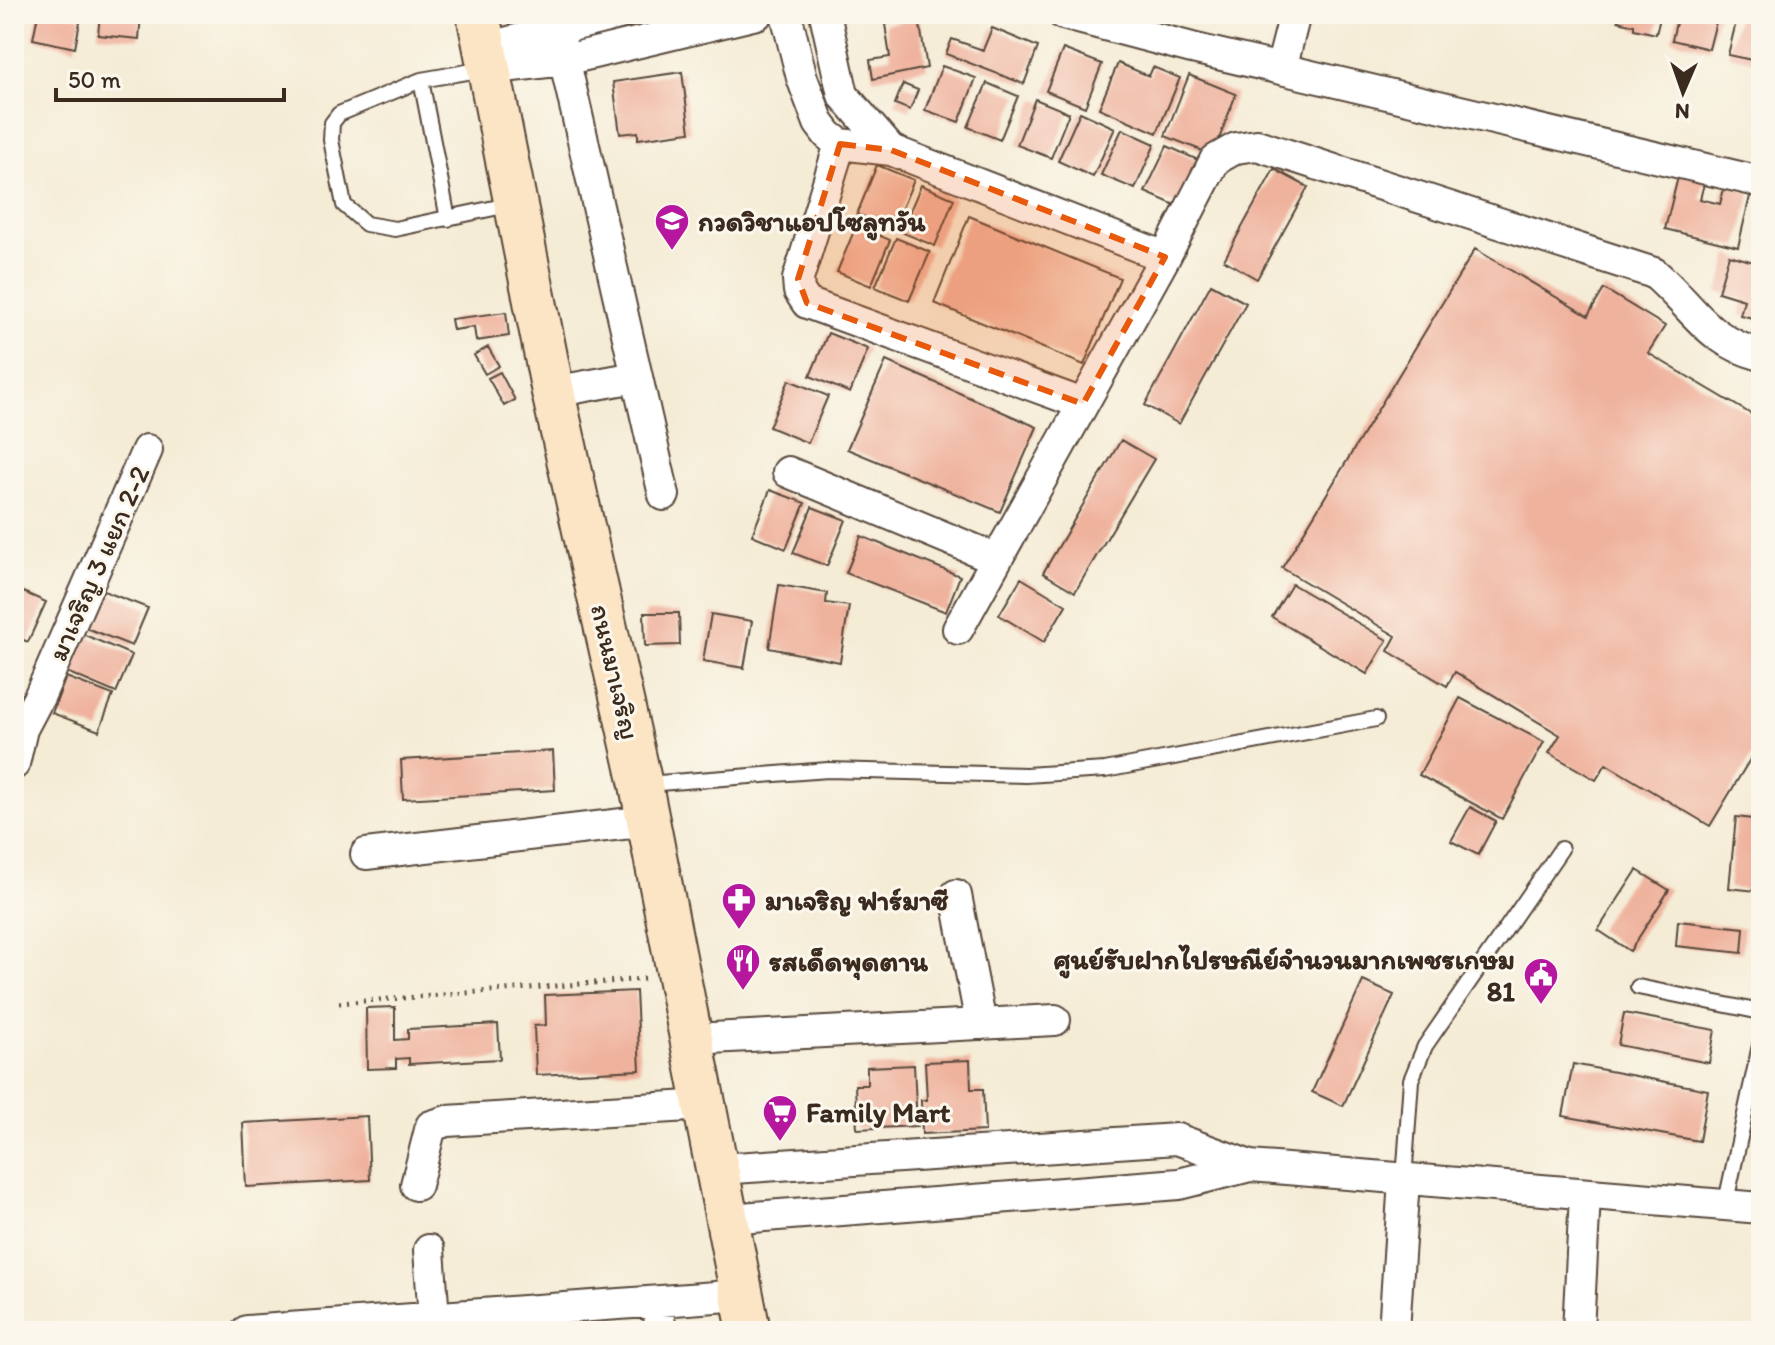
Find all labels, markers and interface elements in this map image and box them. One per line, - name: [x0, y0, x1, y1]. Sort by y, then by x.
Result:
- scale bar: [56, 52, 284, 102]
- north arrow: [1643, 52, 1723, 132]
- text: 50 m: [68, 65, 121, 94]
- text: N: [1674, 98, 1690, 125]
- school or university icon: กวดวิชาแอปโซลูทวัน: [653, 202, 691, 252]
- place label: กวดวิชาแอปโซลูทวัน: [698, 204, 926, 241]
- street label: มาเจริญ 3 แยก 2-2: [40, 460, 156, 666]
- street label: ถนนมาเจริญ: [584, 601, 648, 743]
- pharmacy icon: มาเจริญ ฟาร์มาซี: [720, 881, 758, 931]
- place label: มาเจริญ ฟาร์มาซี: [765, 883, 949, 917]
- restaurant icon: รสเด็ดพุดตาน: [724, 942, 762, 992]
- place label: ศูนย์รับฝากไปรษณีย์จำนวนมากเพชรเกษม 81: [1053, 942, 1515, 1008]
- place label: รสเด็ดพุดตาน: [769, 944, 928, 981]
- public building icon: ศูนย์รับฝากไปรษณีย์จำนวนมากเพชรเกษม 81: [1522, 956, 1560, 1006]
- supermarket icon: Family Mart: [761, 1093, 799, 1143]
- place label: Family Mart: [806, 1095, 951, 1129]

